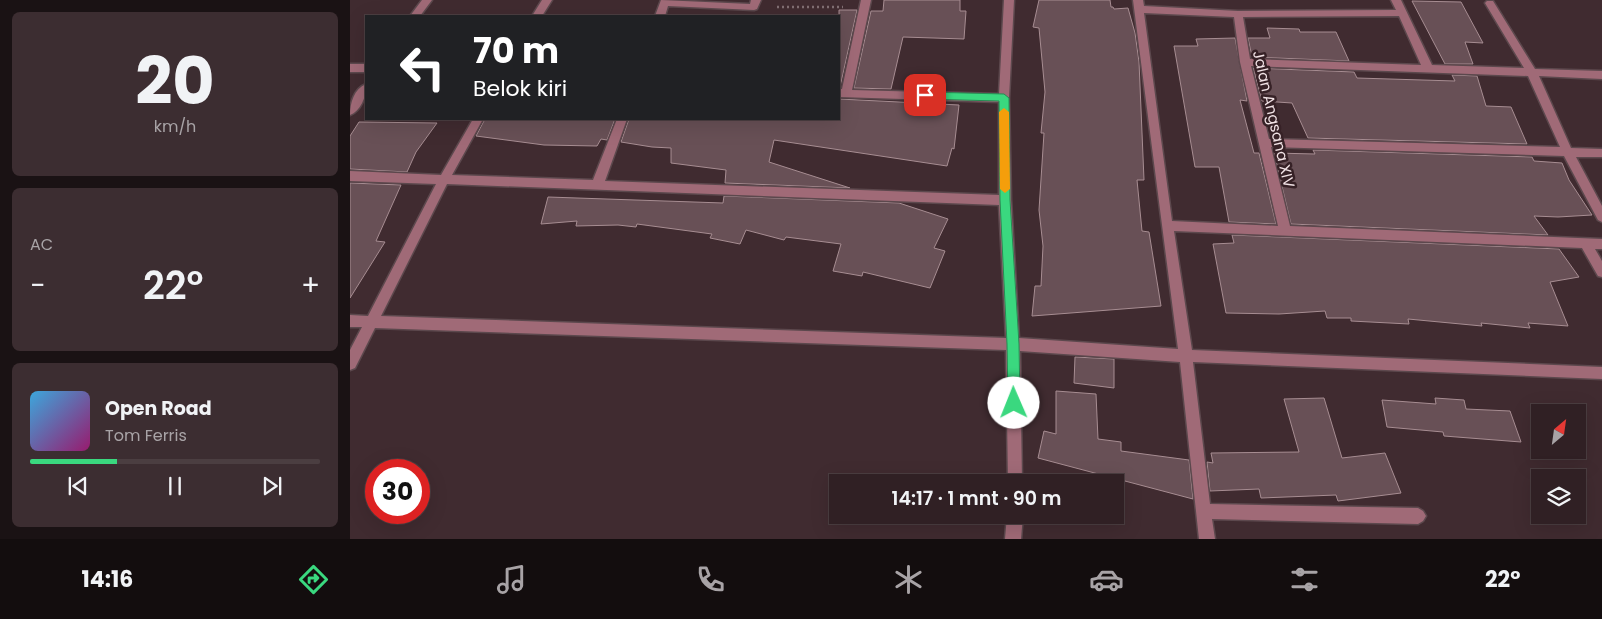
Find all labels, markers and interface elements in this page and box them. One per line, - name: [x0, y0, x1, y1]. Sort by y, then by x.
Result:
- text: 70 m: [473, 26, 559, 75]
- icon: left: [390, 35, 455, 100]
- text: 20: [135, 36, 215, 127]
- street label: Jalan Angsana XIV: [1248, 48, 1300, 190]
- text: Belok kiri: [473, 73, 567, 104]
- pin: [904, 74, 946, 116]
- icon: arrive: [911, 81, 939, 109]
- text: km/h: [154, 115, 196, 138]
- text: AC: [30, 233, 53, 256]
- text: 22°: [143, 259, 203, 312]
- text: −: [30, 266, 45, 305]
- text: +: [301, 266, 320, 305]
- position arrow: [987, 376, 1039, 428]
- text: Open Road: [105, 395, 212, 422]
- north arrow: [1531, 404, 1586, 459]
- map controls: [1531, 404, 1586, 524]
- text: Tom Ferris: [105, 424, 187, 447]
- speed limit sign: 30: [365, 459, 430, 524]
- button: layers: [1531, 469, 1586, 524]
- icon: previous: [64, 472, 92, 500]
- icon: pause: [161, 472, 189, 500]
- icon: next: [258, 472, 286, 500]
- text: 14:17 · 1 mnt · 90 m: [892, 485, 1061, 512]
- icon: directions: [296, 562, 331, 597]
- icon: music: [494, 562, 529, 597]
- icon: phone: [693, 562, 728, 597]
- icon: climate: [891, 562, 926, 597]
- icon: car: [1089, 562, 1124, 597]
- icon: filters: [1287, 562, 1322, 597]
- text: 14:16: [82, 564, 133, 595]
- text: 22°: [1485, 564, 1520, 595]

